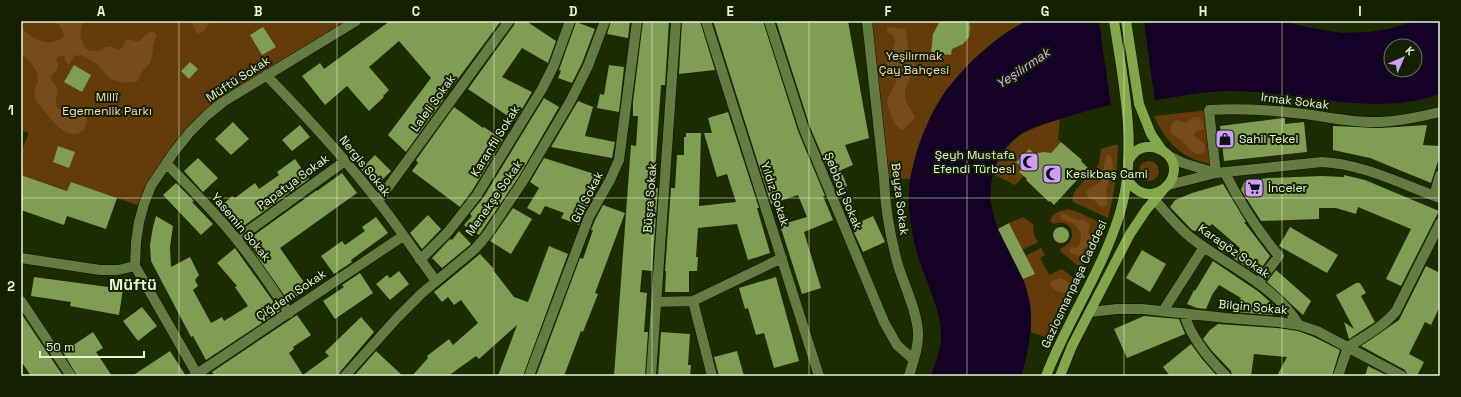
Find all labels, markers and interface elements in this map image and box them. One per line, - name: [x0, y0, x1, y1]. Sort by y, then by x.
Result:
- text: A: [97, 3, 106, 20]
- text: B: [254, 3, 263, 20]
- text: C: [412, 3, 420, 20]
- text: D: [569, 3, 578, 20]
- text: E: [726, 3, 734, 20]
- text: F: [885, 3, 892, 20]
- text: G: [1041, 3, 1049, 20]
- text: H: [1199, 3, 1207, 20]
- text: I: [1358, 3, 1362, 20]
- north arrow: [1383, 38, 1423, 78]
- water label: Yeşilırmak: [993, 43, 1055, 92]
- text: K: [1403, 44, 1418, 58]
- park label: Yeşilırmak Çay Bahçesi: [879, 48, 949, 78]
- street label: Müftü Sokak: [203, 52, 274, 106]
- street label: Laleli Sokak: [407, 71, 459, 135]
- park label: Millî Egemenlik Parkı: [62, 89, 152, 119]
- street label: Irmak Sokak: [1260, 89, 1331, 113]
- text: 1: [8, 102, 14, 119]
- street label: Karanfil Sokak: [467, 102, 524, 180]
- shop icon: Sahil Tekel: [1214, 128, 1236, 150]
- place label: Sahil Tekel: [1239, 131, 1298, 147]
- street label: Nergis Sokak: [336, 132, 395, 200]
- place label: Şeyh Mustafa Efendi Türbesi: [933, 147, 1015, 177]
- street label: Papatya Sokak: [254, 150, 333, 214]
- street label: Şebboy Sokak: [820, 150, 866, 233]
- mosque icon: Şeyh Mustafa Efendi Türbesi: [1018, 151, 1040, 173]
- street label: Menekşe Sokak: [462, 156, 526, 239]
- street label: Yıldız Sokak: [757, 160, 793, 229]
- street label: Büşra Sokak: [640, 162, 660, 234]
- street label: Beyza Sokak: [888, 162, 912, 237]
- mosque icon: Kesikbaş Cami: [1041, 163, 1063, 185]
- place label: Kesikbaş Cami: [1066, 166, 1148, 182]
- street label: Gül Sokak: [567, 168, 607, 225]
- supermarket icon: İnceler: [1243, 177, 1265, 199]
- place label: İnceler: [1268, 180, 1308, 196]
- street label: Yasemin Sokak: [208, 189, 275, 265]
- street label: Gaziosmanpaşa Caddesi: [1037, 217, 1111, 351]
- street label: Karagöz Sokak: [1195, 220, 1273, 282]
- street label: Çiğdem Sokak: [253, 265, 330, 324]
- district label: Müftü: [109, 274, 157, 295]
- text: 2: [7, 278, 15, 295]
- street label: Bilgin Sokak: [1218, 296, 1289, 318]
- scale bar: [40, 333, 144, 359]
- text: 50 m: [46, 339, 74, 355]

